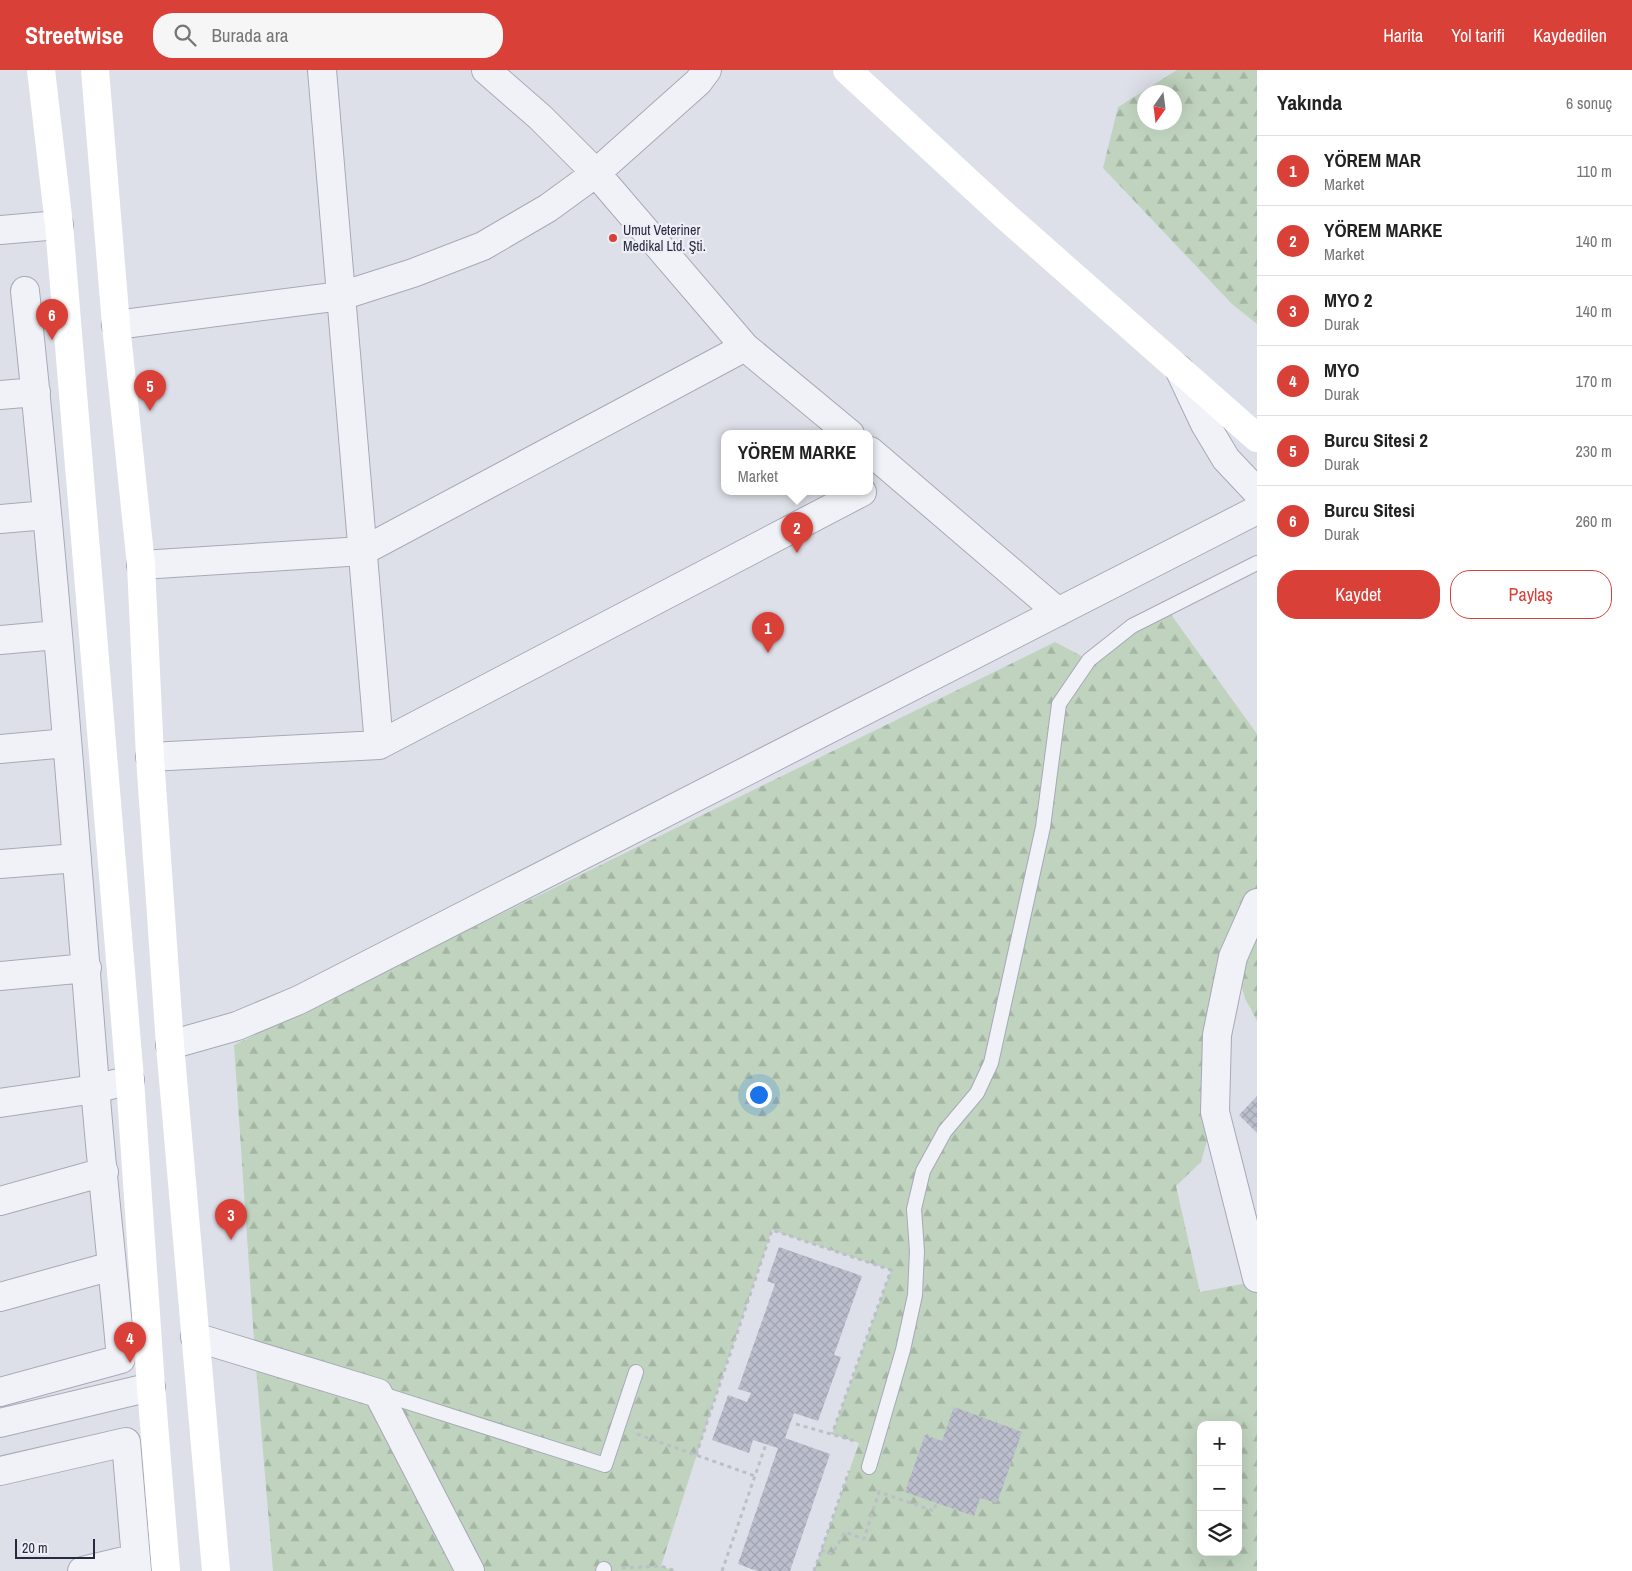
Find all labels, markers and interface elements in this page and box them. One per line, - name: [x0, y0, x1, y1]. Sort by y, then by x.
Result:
- search box: [153, 13, 503, 58]
- text: Streetwise: [25, 19, 123, 51]
- icon: search: [171, 21, 199, 49]
- text: Burada ara: [211, 22, 289, 48]
- text: Harita: [1383, 23, 1423, 48]
- text: Yol tarifi: [1451, 23, 1505, 48]
- text: Kaydedilen: [1533, 23, 1607, 48]
- north arrow: [1137, 85, 1182, 130]
- text: Yakında: [1277, 88, 1342, 117]
- text: 6 sonuç: [1566, 92, 1612, 114]
- text: YÖREM MAR: [1324, 147, 1421, 173]
- text: 1: [1289, 160, 1297, 182]
- text: 110 m: [1576, 160, 1612, 182]
- text: Market: [1324, 173, 1364, 195]
- text: YÖREM MARKE: [1324, 217, 1443, 243]
- place label: Umut Veteriner Medikal Ltd. Şti.: [623, 221, 706, 255]
- text: 2: [1289, 230, 1297, 252]
- text: 140 m: [1576, 230, 1612, 252]
- marker: Umut Veteriner Medikal Ltd. Şti.: [607, 232, 619, 244]
- text: Market: [1324, 243, 1364, 265]
- text: MYO 2: [1324, 287, 1373, 313]
- pin: 6: [36, 299, 68, 340]
- text: 3: [1289, 300, 1297, 322]
- text: 140 m: [1576, 300, 1612, 322]
- text: Durak: [1324, 313, 1359, 335]
- text: MYO: [1324, 357, 1360, 383]
- pin: 5: [134, 370, 166, 411]
- text: 4: [1289, 370, 1297, 392]
- text: 170 m: [1576, 370, 1612, 392]
- text: Durak: [1324, 383, 1359, 405]
- text: Burcu Sitesi 2: [1324, 427, 1428, 453]
- popup: [721, 430, 873, 495]
- text: YÖREM MARKE: [738, 439, 856, 465]
- text: 5: [1289, 440, 1297, 462]
- text: 230 m: [1576, 440, 1612, 462]
- text: Durak: [1324, 453, 1359, 475]
- text: Market: [738, 465, 778, 487]
- text: Burcu Sitesi: [1324, 497, 1415, 523]
- text: 6: [1289, 510, 1297, 532]
- text: 260 m: [1576, 510, 1612, 532]
- pin: 2: [781, 512, 813, 553]
- text: Durak: [1324, 523, 1359, 545]
- button: Kaydet: [1277, 570, 1440, 619]
- button: Paylaş: [1450, 570, 1612, 619]
- pin: 1: [752, 612, 784, 653]
- your location: [746, 1082, 772, 1108]
- pin: 3: [215, 1199, 247, 1240]
- pin: 4: [114, 1322, 146, 1363]
- map controls: [1197, 1421, 1242, 1556]
- button: +: [1197, 1421, 1242, 1466]
- button: −: [1197, 1466, 1242, 1511]
- button: layers: [1197, 1511, 1242, 1556]
- scale bar: [15, 1536, 95, 1559]
- text: 20 m: [22, 1539, 48, 1557]

